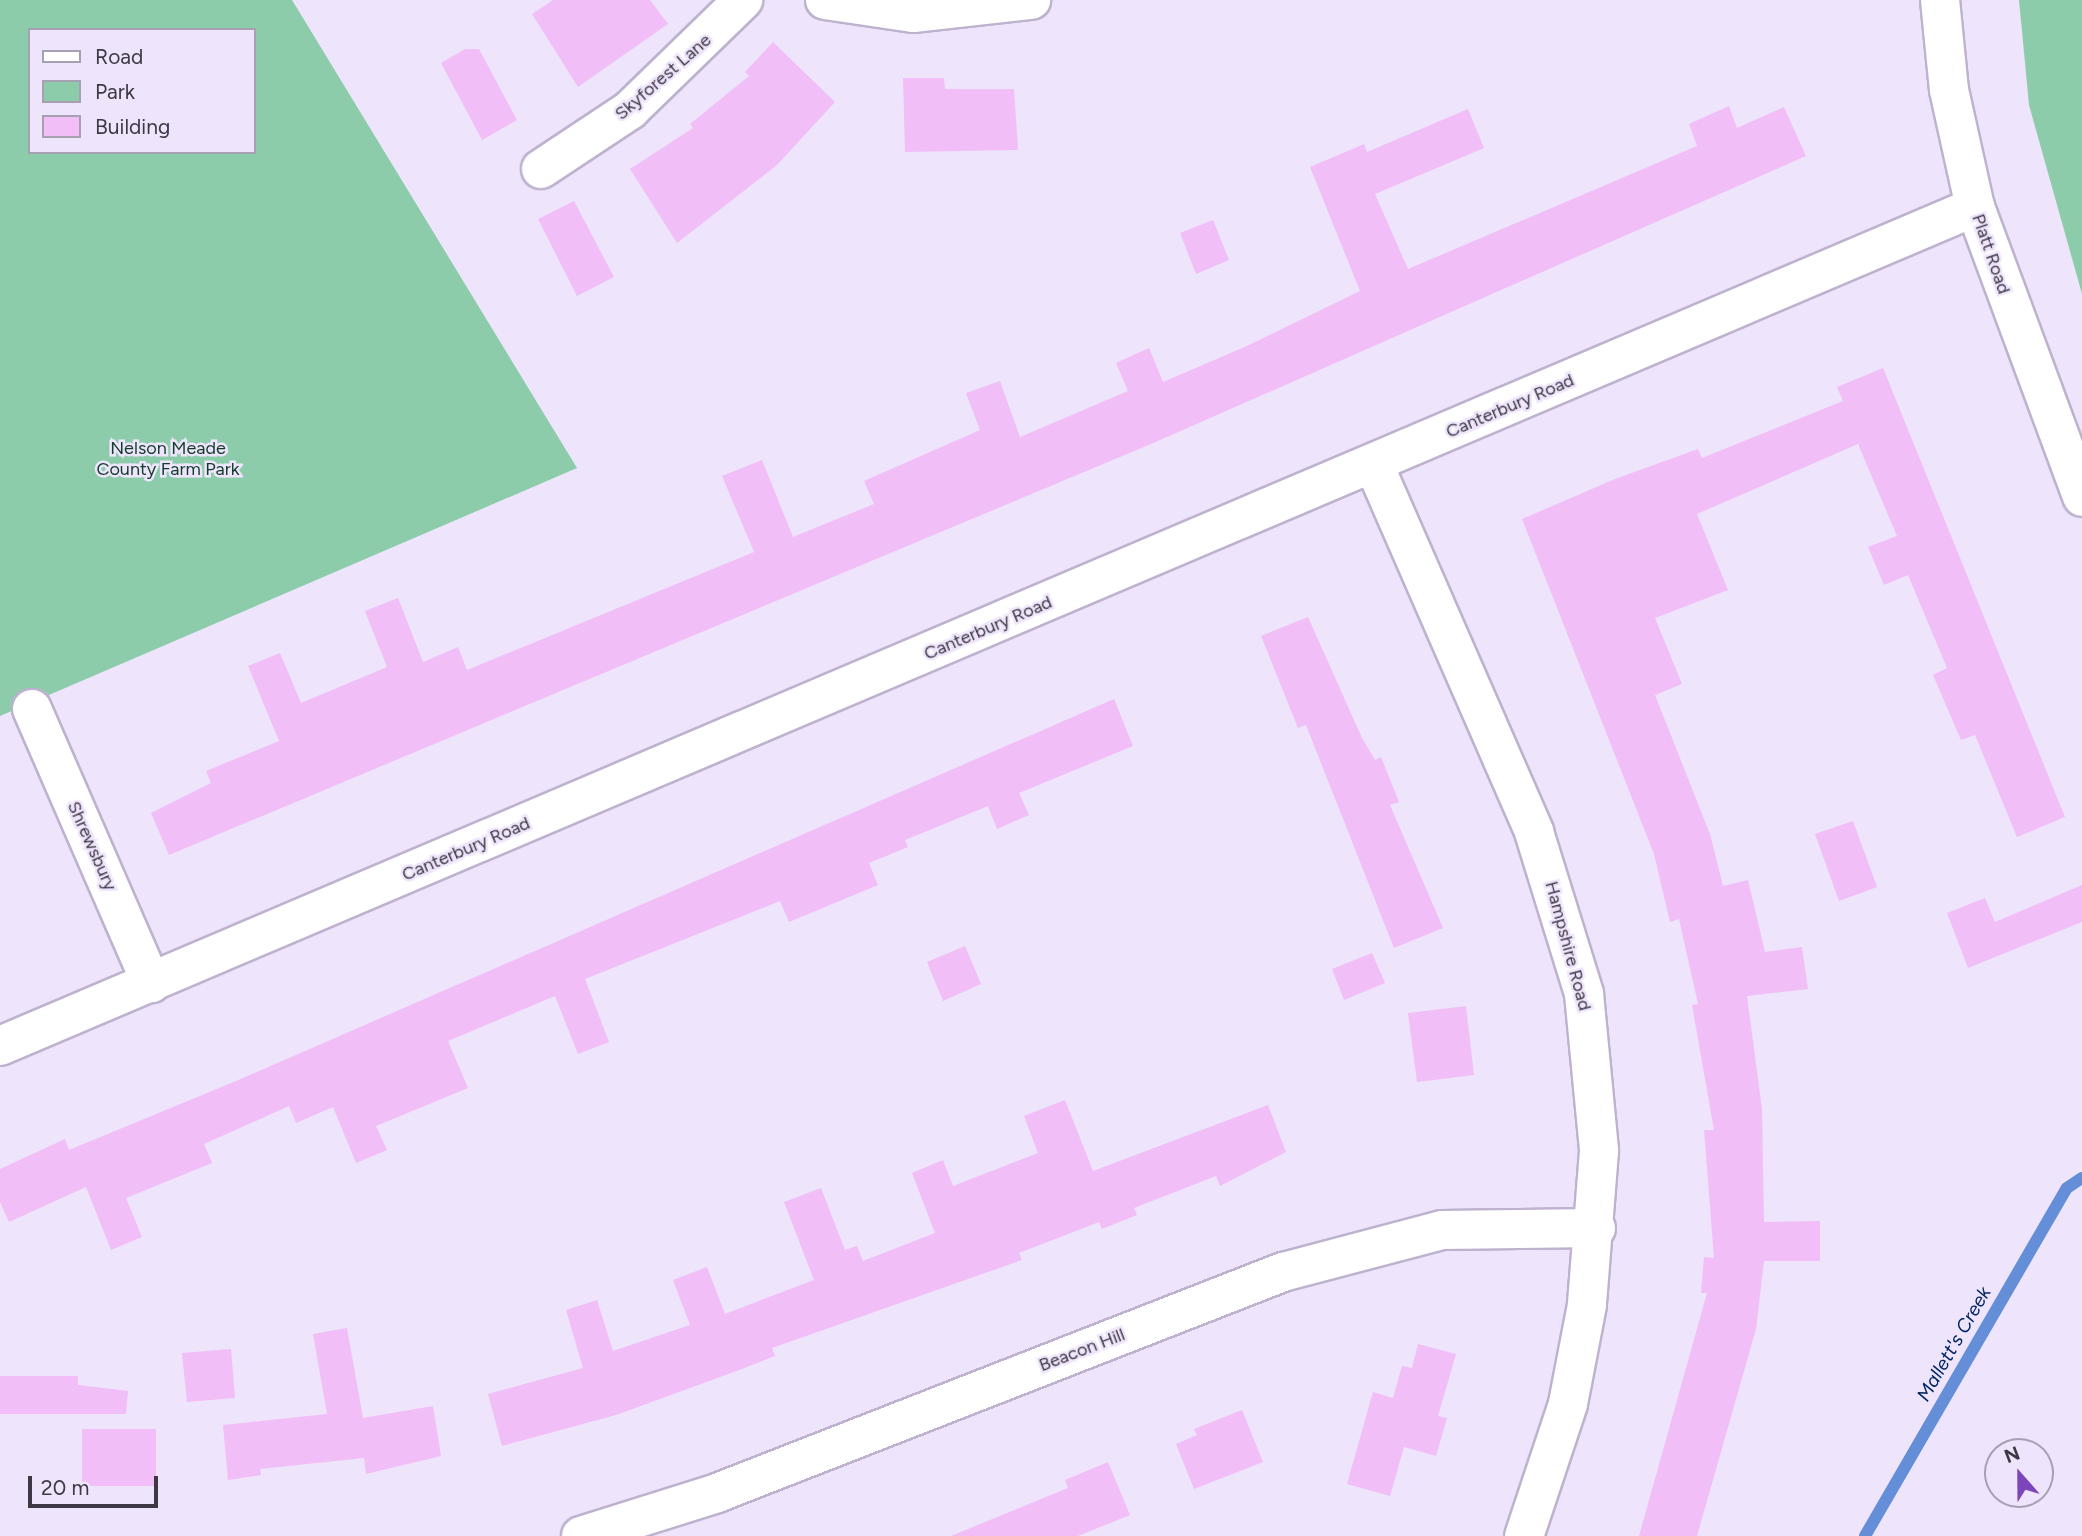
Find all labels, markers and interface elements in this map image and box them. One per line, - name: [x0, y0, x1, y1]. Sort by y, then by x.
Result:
- legend: [28, 28, 256, 154]
- street label: Skyforest Lane: [611, 29, 715, 125]
- text: Road: [95, 44, 143, 69]
- text: Park: [95, 79, 135, 104]
- text: Building: [95, 114, 170, 139]
- street label: Platt Road: [1967, 211, 2015, 297]
- street label: Canterbury Road: [1443, 369, 1577, 443]
- park label: Nelson Meade County Farm Park: [96, 438, 240, 480]
- street label: Canterbury Road: [921, 591, 1055, 665]
- street label: Shrewsbury: [63, 798, 121, 894]
- street label: Canterbury Road: [399, 812, 533, 886]
- street label: Hampshire Road: [1540, 879, 1596, 1013]
- water label: Mallett's Creek: [1912, 1283, 1996, 1405]
- street label: Beacon Hill: [1036, 1324, 1128, 1376]
- north arrow: [1984, 1438, 2054, 1508]
- text: N: [2001, 1441, 2023, 1468]
- scale bar: [32, 1462, 161, 1506]
- text: 20 m: [41, 1475, 89, 1500]

